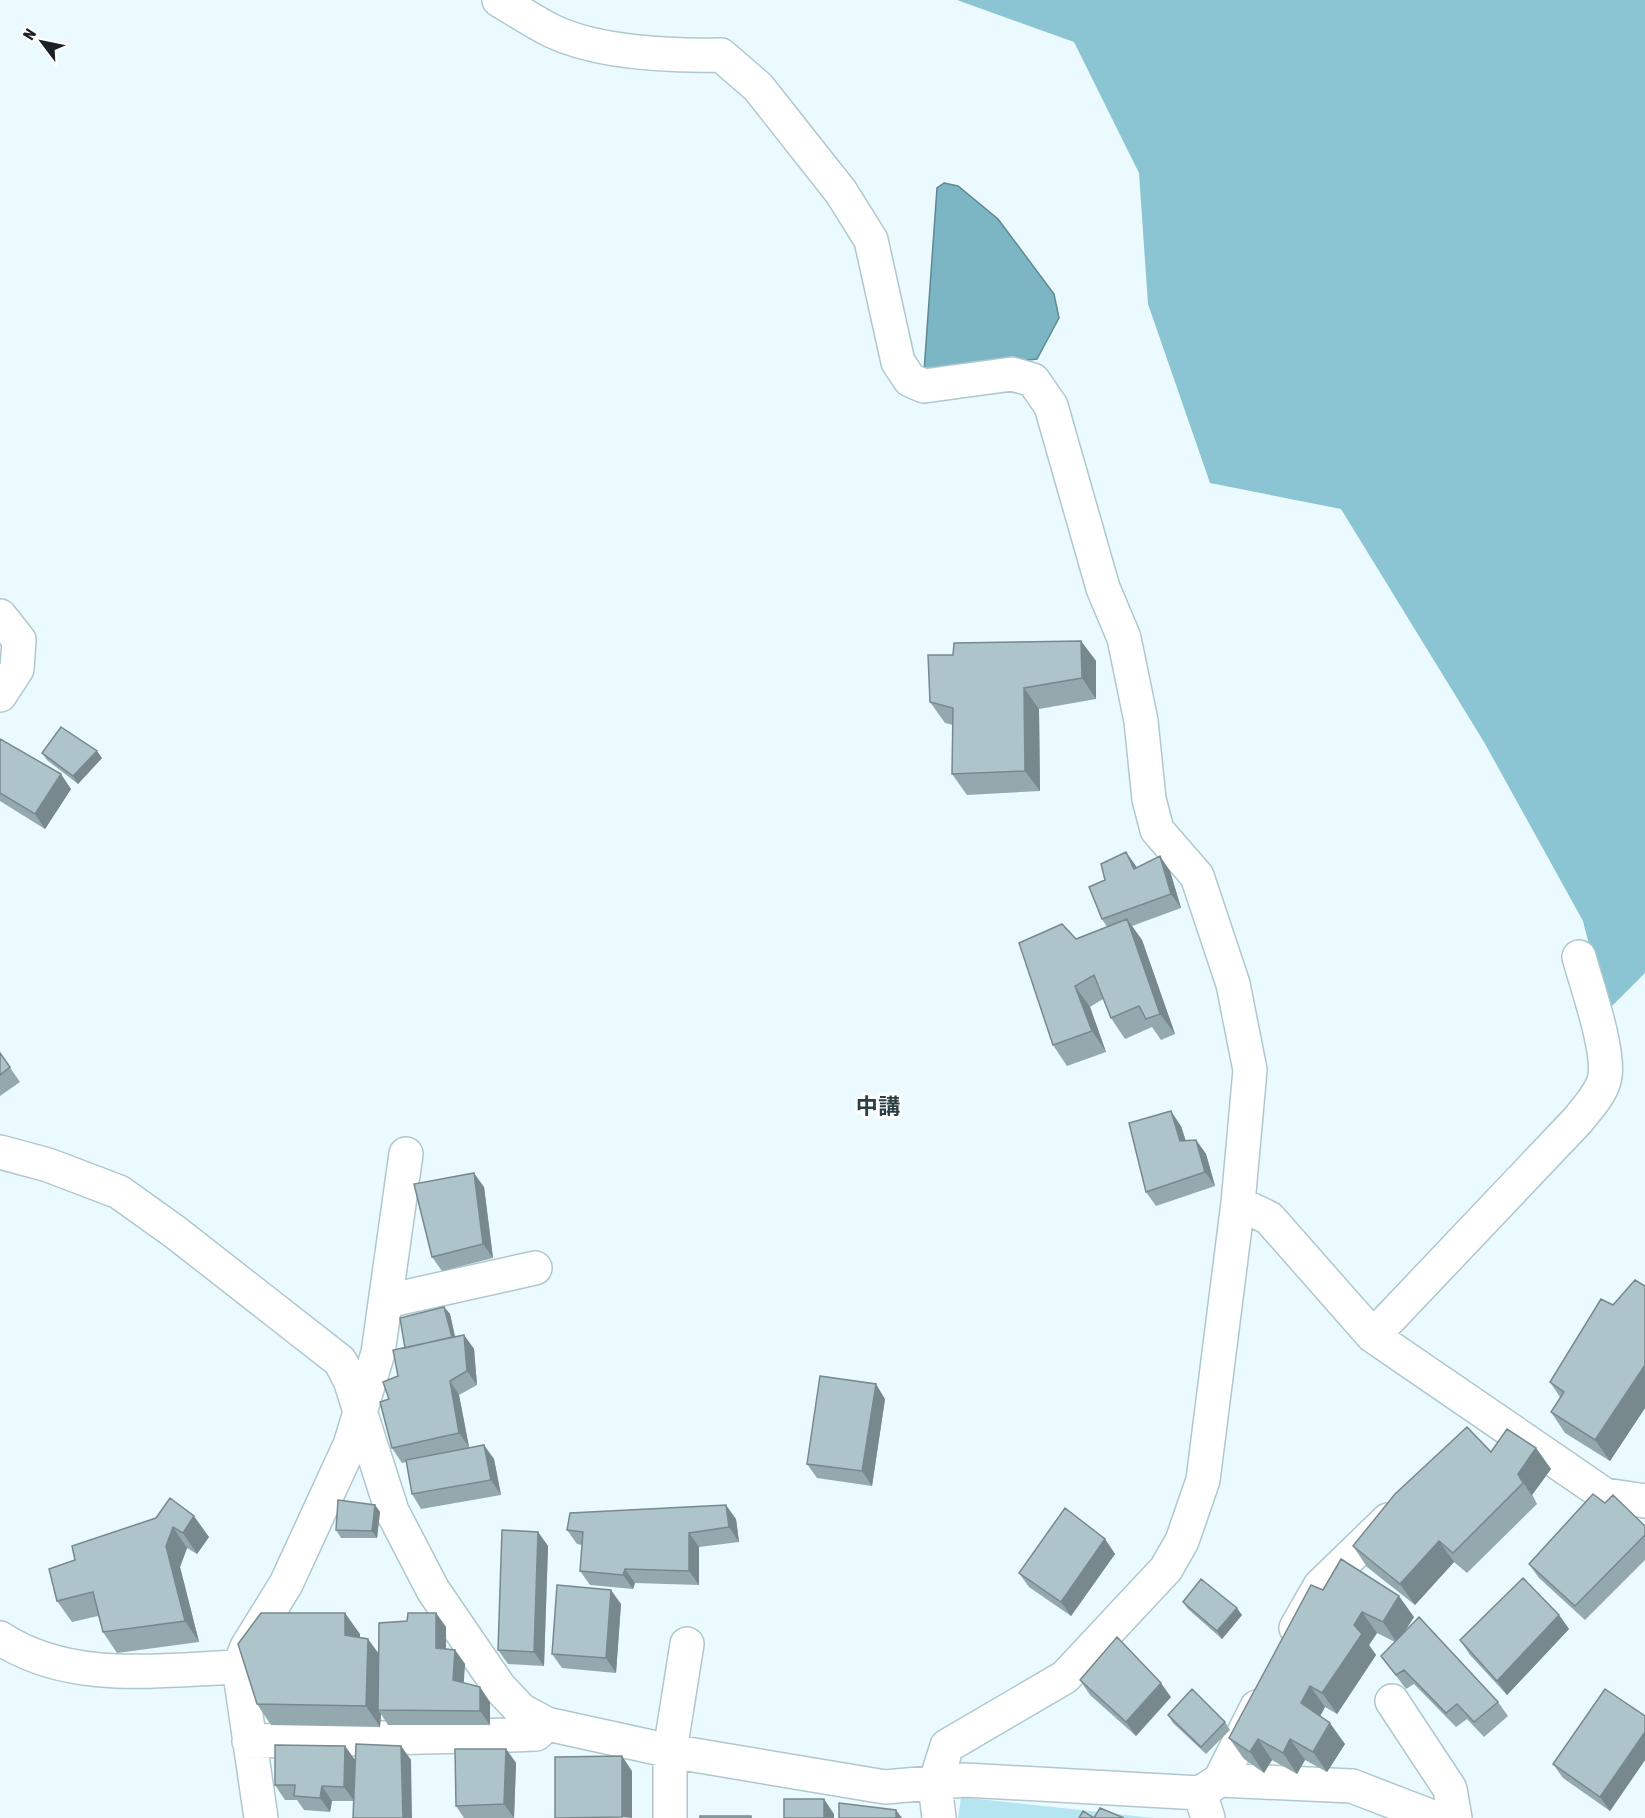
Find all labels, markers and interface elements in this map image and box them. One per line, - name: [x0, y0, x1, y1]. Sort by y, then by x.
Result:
- north arrow: [12, 12, 72, 72]
- text: N: [19, 25, 39, 43]
- district label: 中講: [856, 1093, 900, 1119]

